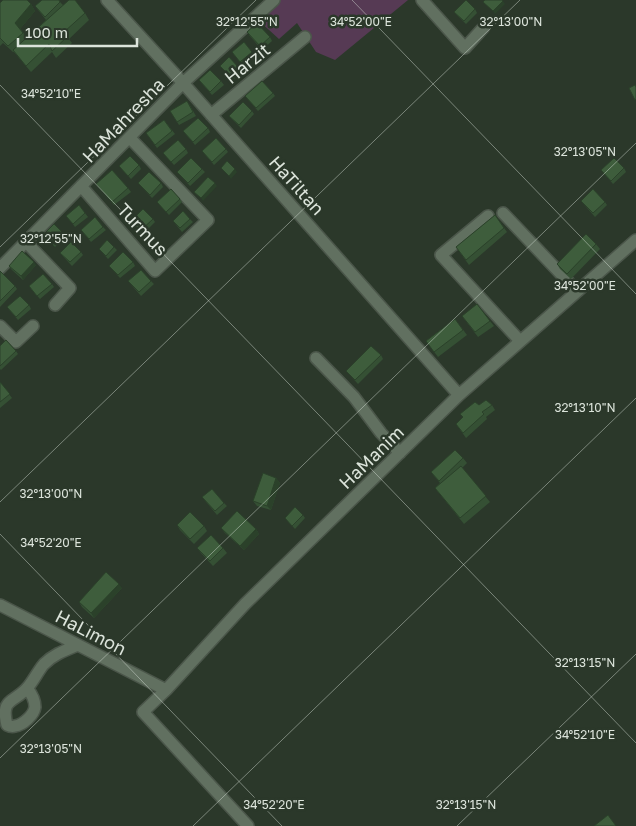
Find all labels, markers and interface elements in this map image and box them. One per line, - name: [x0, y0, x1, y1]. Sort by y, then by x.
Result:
- text: 32°12'55"N: [216, 14, 278, 29]
- text: 34°52'00"E: [330, 14, 392, 29]
- text: 32°13'00"N: [480, 14, 542, 29]
- scale bar: [18, 15, 136, 47]
- text: 100 m: [25, 23, 68, 41]
- street label: Harzit: [220, 38, 274, 88]
- street label: HaMahresha: [77, 73, 169, 167]
- text: 34°52'10"E: [21, 86, 81, 101]
- text: 32°13'05"N: [554, 144, 616, 159]
- street label: HaTiltan: [265, 151, 329, 219]
- street label: Turmus: [113, 198, 173, 260]
- text: 32°12'55"N: [20, 231, 82, 246]
- text: 34°52'00"E: [554, 278, 616, 293]
- text: 32°13'10"N: [554, 400, 616, 415]
- street label: HaManim: [334, 421, 408, 493]
- text: 32°13'00"N: [20, 486, 82, 501]
- text: 34°52'20"E: [20, 535, 82, 550]
- street label: HaLimon: [52, 605, 130, 659]
- text: 32°13'15"N: [555, 655, 615, 670]
- text: 34°52'10"E: [555, 727, 615, 742]
- text: 32°13'05"N: [20, 741, 82, 756]
- text: 34°52'20"E: [243, 797, 305, 812]
- text: 32°13'15"N: [436, 797, 496, 812]

